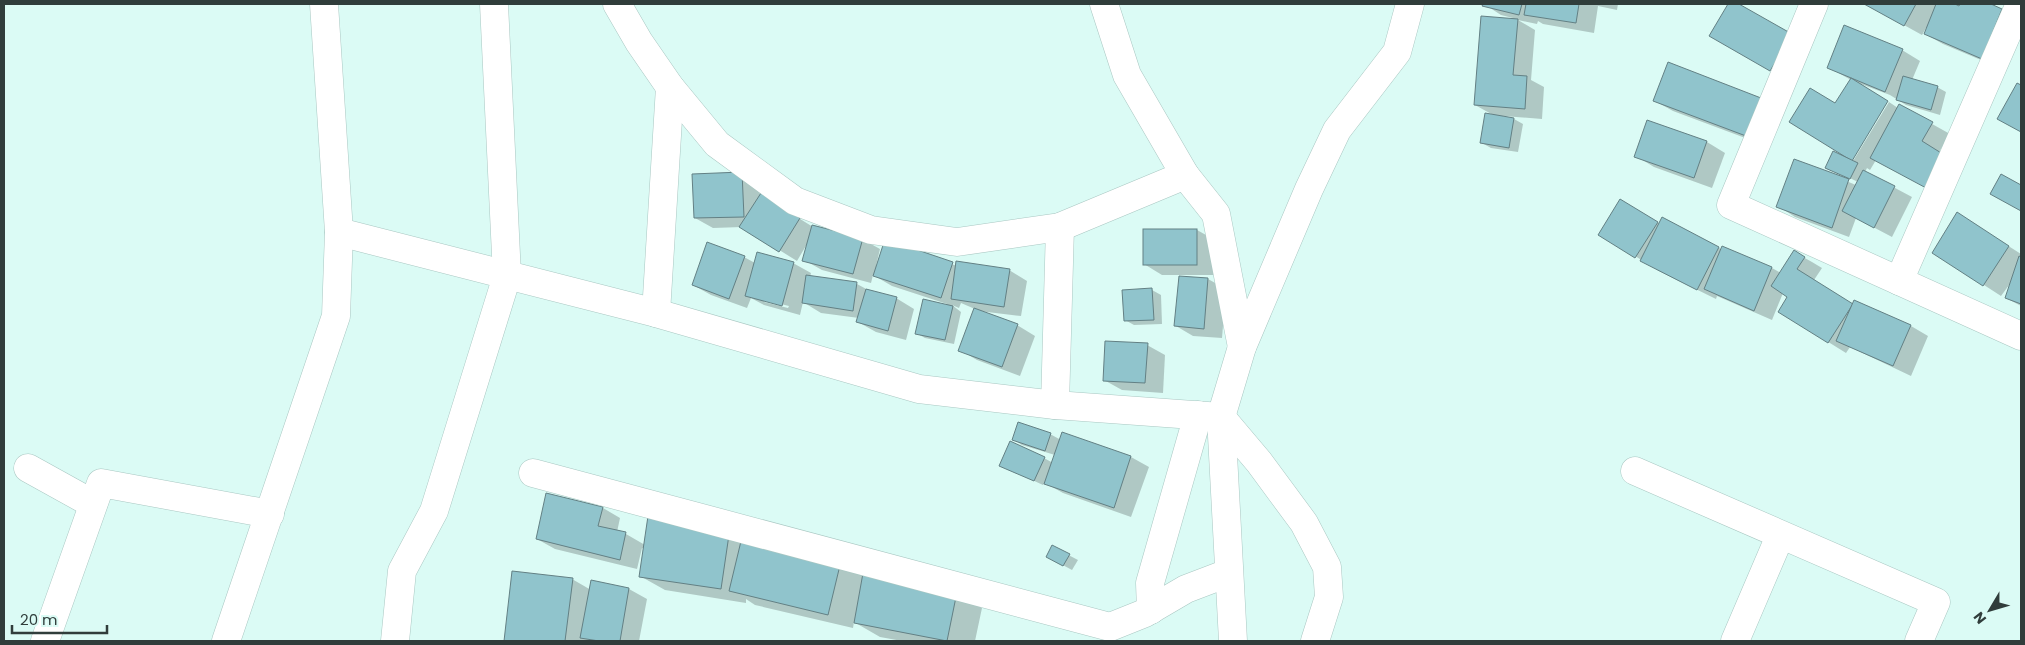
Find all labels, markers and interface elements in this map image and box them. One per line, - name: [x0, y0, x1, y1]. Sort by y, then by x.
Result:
- north arrow: [1965, 585, 2015, 635]
- scale bar: [12, 602, 108, 634]
- text: N: [1969, 608, 1991, 628]
- text: 20 m: [20, 609, 58, 630]

